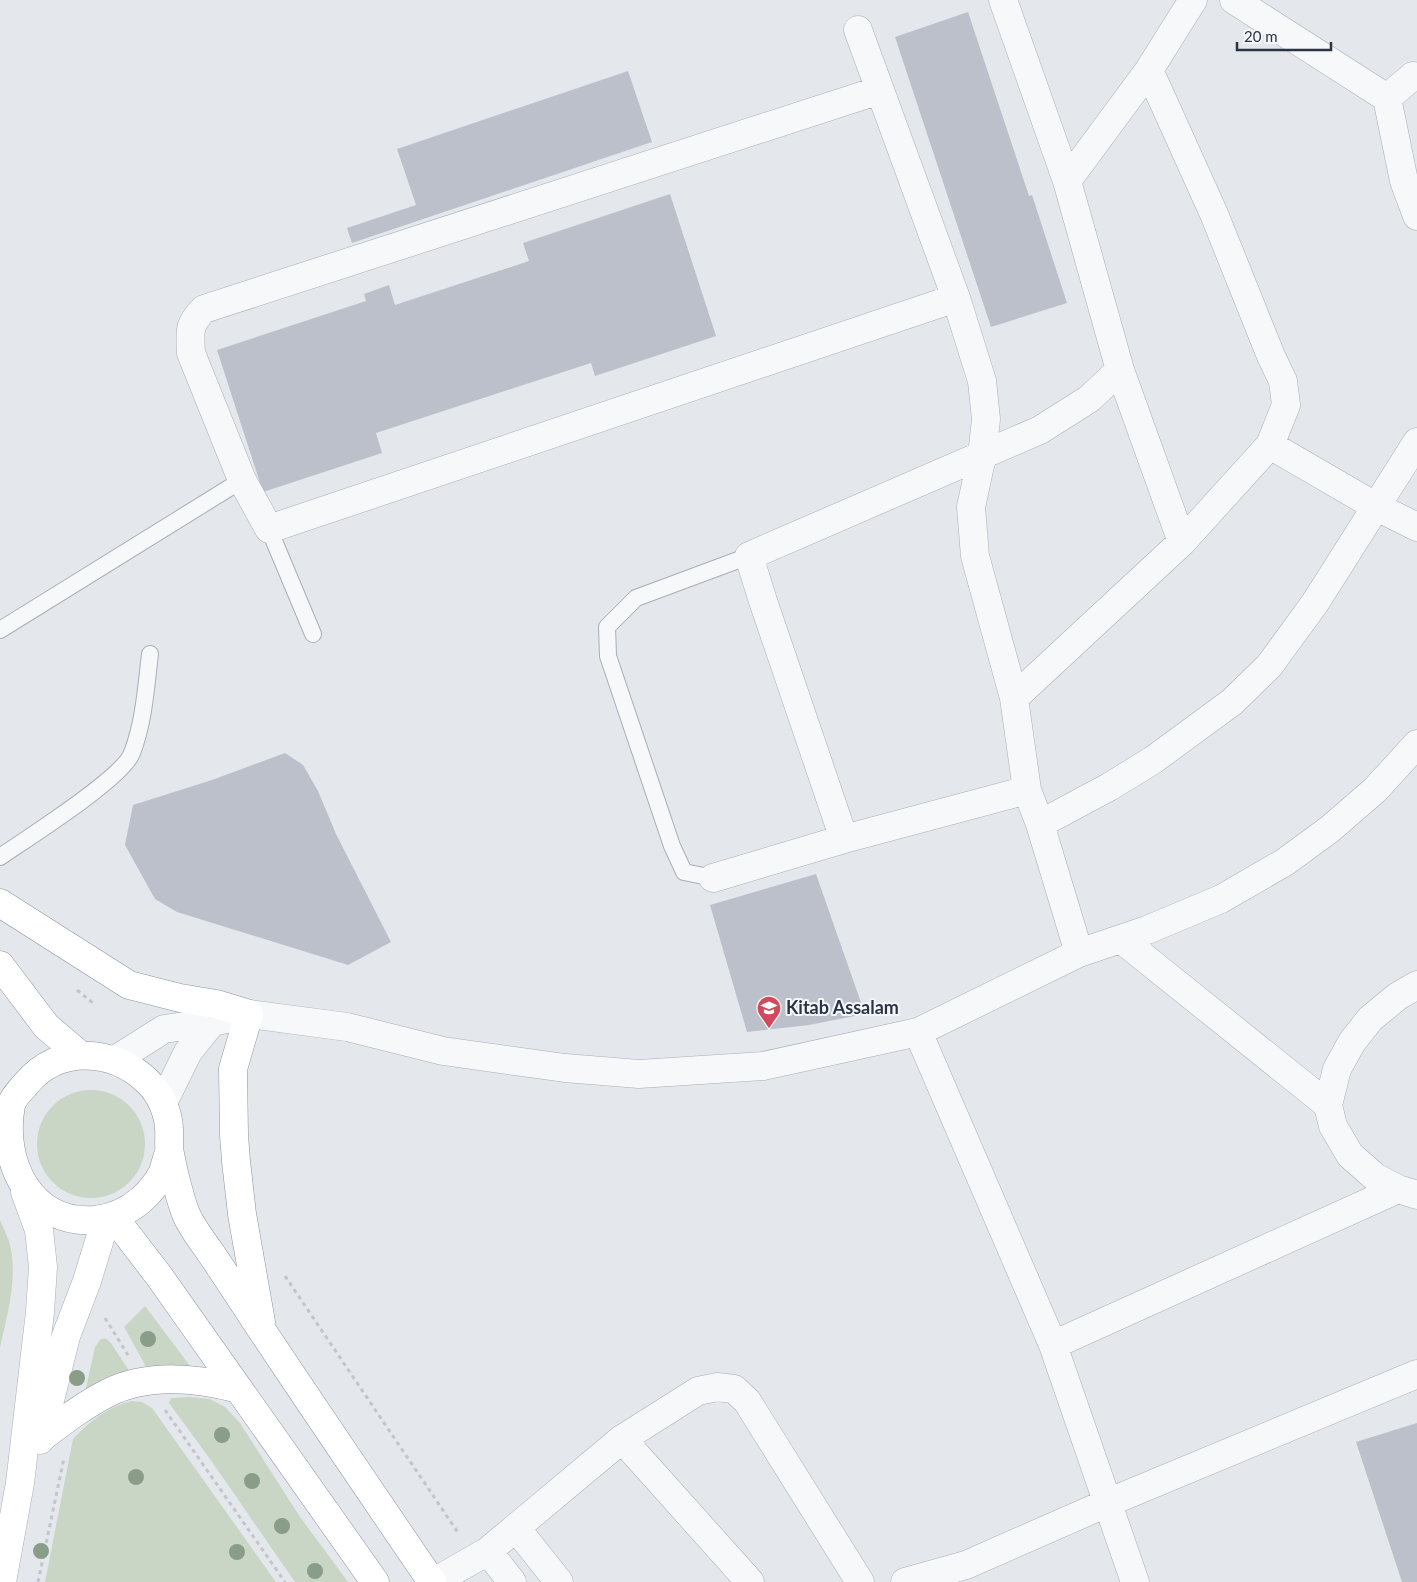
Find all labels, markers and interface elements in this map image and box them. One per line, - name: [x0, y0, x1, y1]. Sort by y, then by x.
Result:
- scale bar: [1237, 20, 1331, 52]
- text: 20 m: [1244, 27, 1278, 45]
- school or university icon: Kitab Assalam: [756, 995, 782, 1029]
- place label: Kitab Assalam: [786, 996, 899, 1018]

